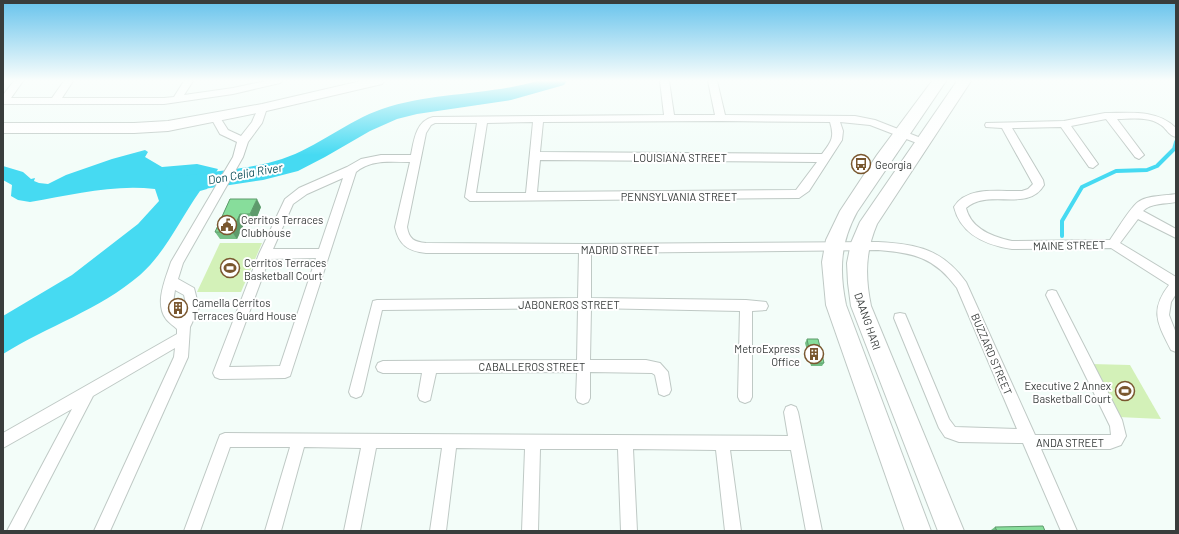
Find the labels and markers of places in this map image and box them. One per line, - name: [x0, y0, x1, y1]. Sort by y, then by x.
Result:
- bus stop icon: Georgia: [850, 153, 872, 175]
- place label: Georgia: [875, 158, 912, 171]
- place label: Cerritos Terraces Clubhouse: [241, 213, 323, 239]
- public building icon: Cerritos Terraces Clubhouse: [216, 214, 238, 236]
- place label: Cerritos Terraces Basketball Court: [244, 256, 326, 282]
- sports icon: Cerritos Terraces Basketball Court: [219, 257, 241, 279]
- place label: Camella Cerritos Terraces Guard House: [192, 296, 297, 322]
- building icon: Camella Cerritos Terraces Guard House: [167, 297, 189, 319]
- place label: MetroExpress Office: [734, 342, 800, 368]
- building icon: MetroExpress Office: [803, 343, 825, 365]
- place label: Executive 2 Annex Basketball Court: [1024, 379, 1111, 405]
- sports icon: Executive 2 Annex Basketball Court: [1114, 380, 1136, 402]

